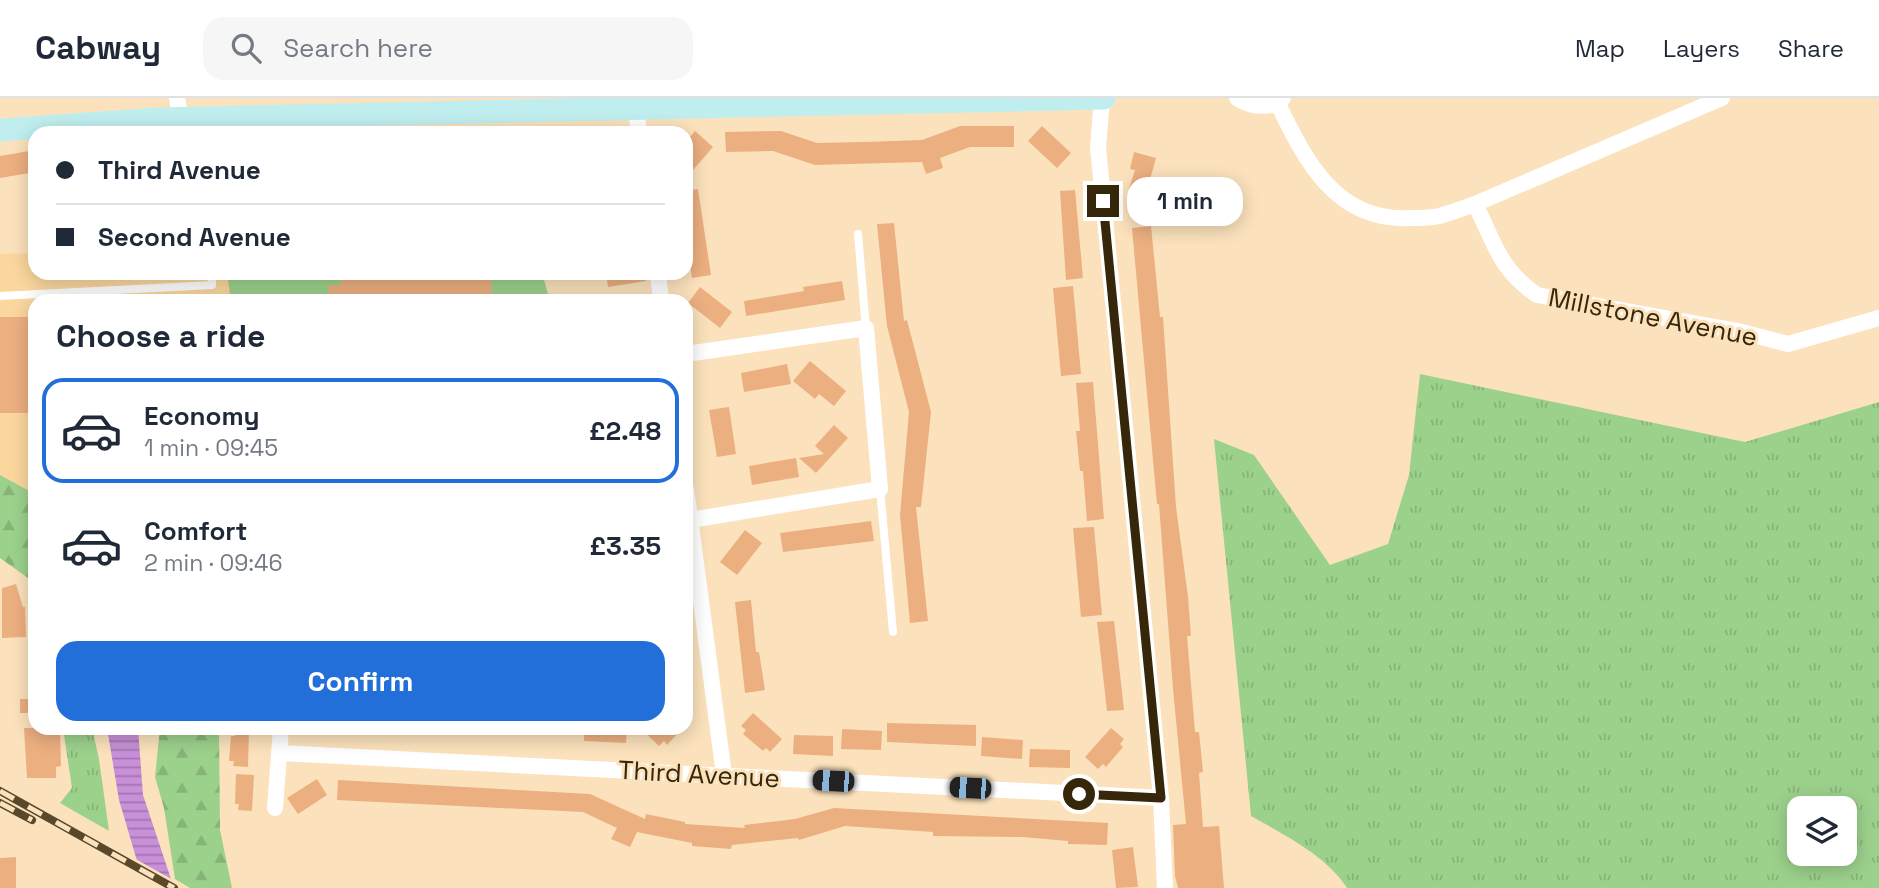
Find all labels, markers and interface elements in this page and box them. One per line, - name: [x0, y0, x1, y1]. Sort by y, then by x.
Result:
- search box: [203, 17, 693, 80]
- text: Cabway: [35, 27, 161, 69]
- icon: search: [227, 29, 265, 67]
- text: Search here: [283, 31, 433, 65]
- text: Map: [1575, 33, 1625, 64]
- text: Layers: [1663, 33, 1740, 64]
- text: Share: [1778, 33, 1844, 64]
- text: Third Avenue: [98, 153, 261, 187]
- callout: 1 min: [1128, 176, 1243, 226]
- route end: [1087, 185, 1119, 217]
- text: 1 min: [1157, 186, 1213, 216]
- text: Second Avenue: [98, 220, 291, 254]
- street label: Millstone Avenue: [1546, 280, 1760, 354]
- text: Choose a ride: [56, 316, 266, 356]
- icon: car: [60, 399, 123, 462]
- text: Economy: [144, 399, 260, 433]
- text: £2.48: [589, 414, 661, 448]
- text: 1 min · 09:45: [144, 433, 278, 463]
- icon: car: [60, 514, 123, 577]
- text: Comfort: [144, 514, 247, 548]
- text: £3.35: [589, 529, 661, 563]
- text: 2 min · 09:46: [144, 548, 283, 578]
- button: Confirm: [56, 641, 665, 721]
- street label: Third Avenue: [617, 753, 781, 795]
- car: [812, 769, 855, 793]
- car: [949, 776, 992, 800]
- route start: [1063, 778, 1095, 810]
- map controls: [1787, 796, 1857, 866]
- button: layers: [1787, 796, 1857, 866]

